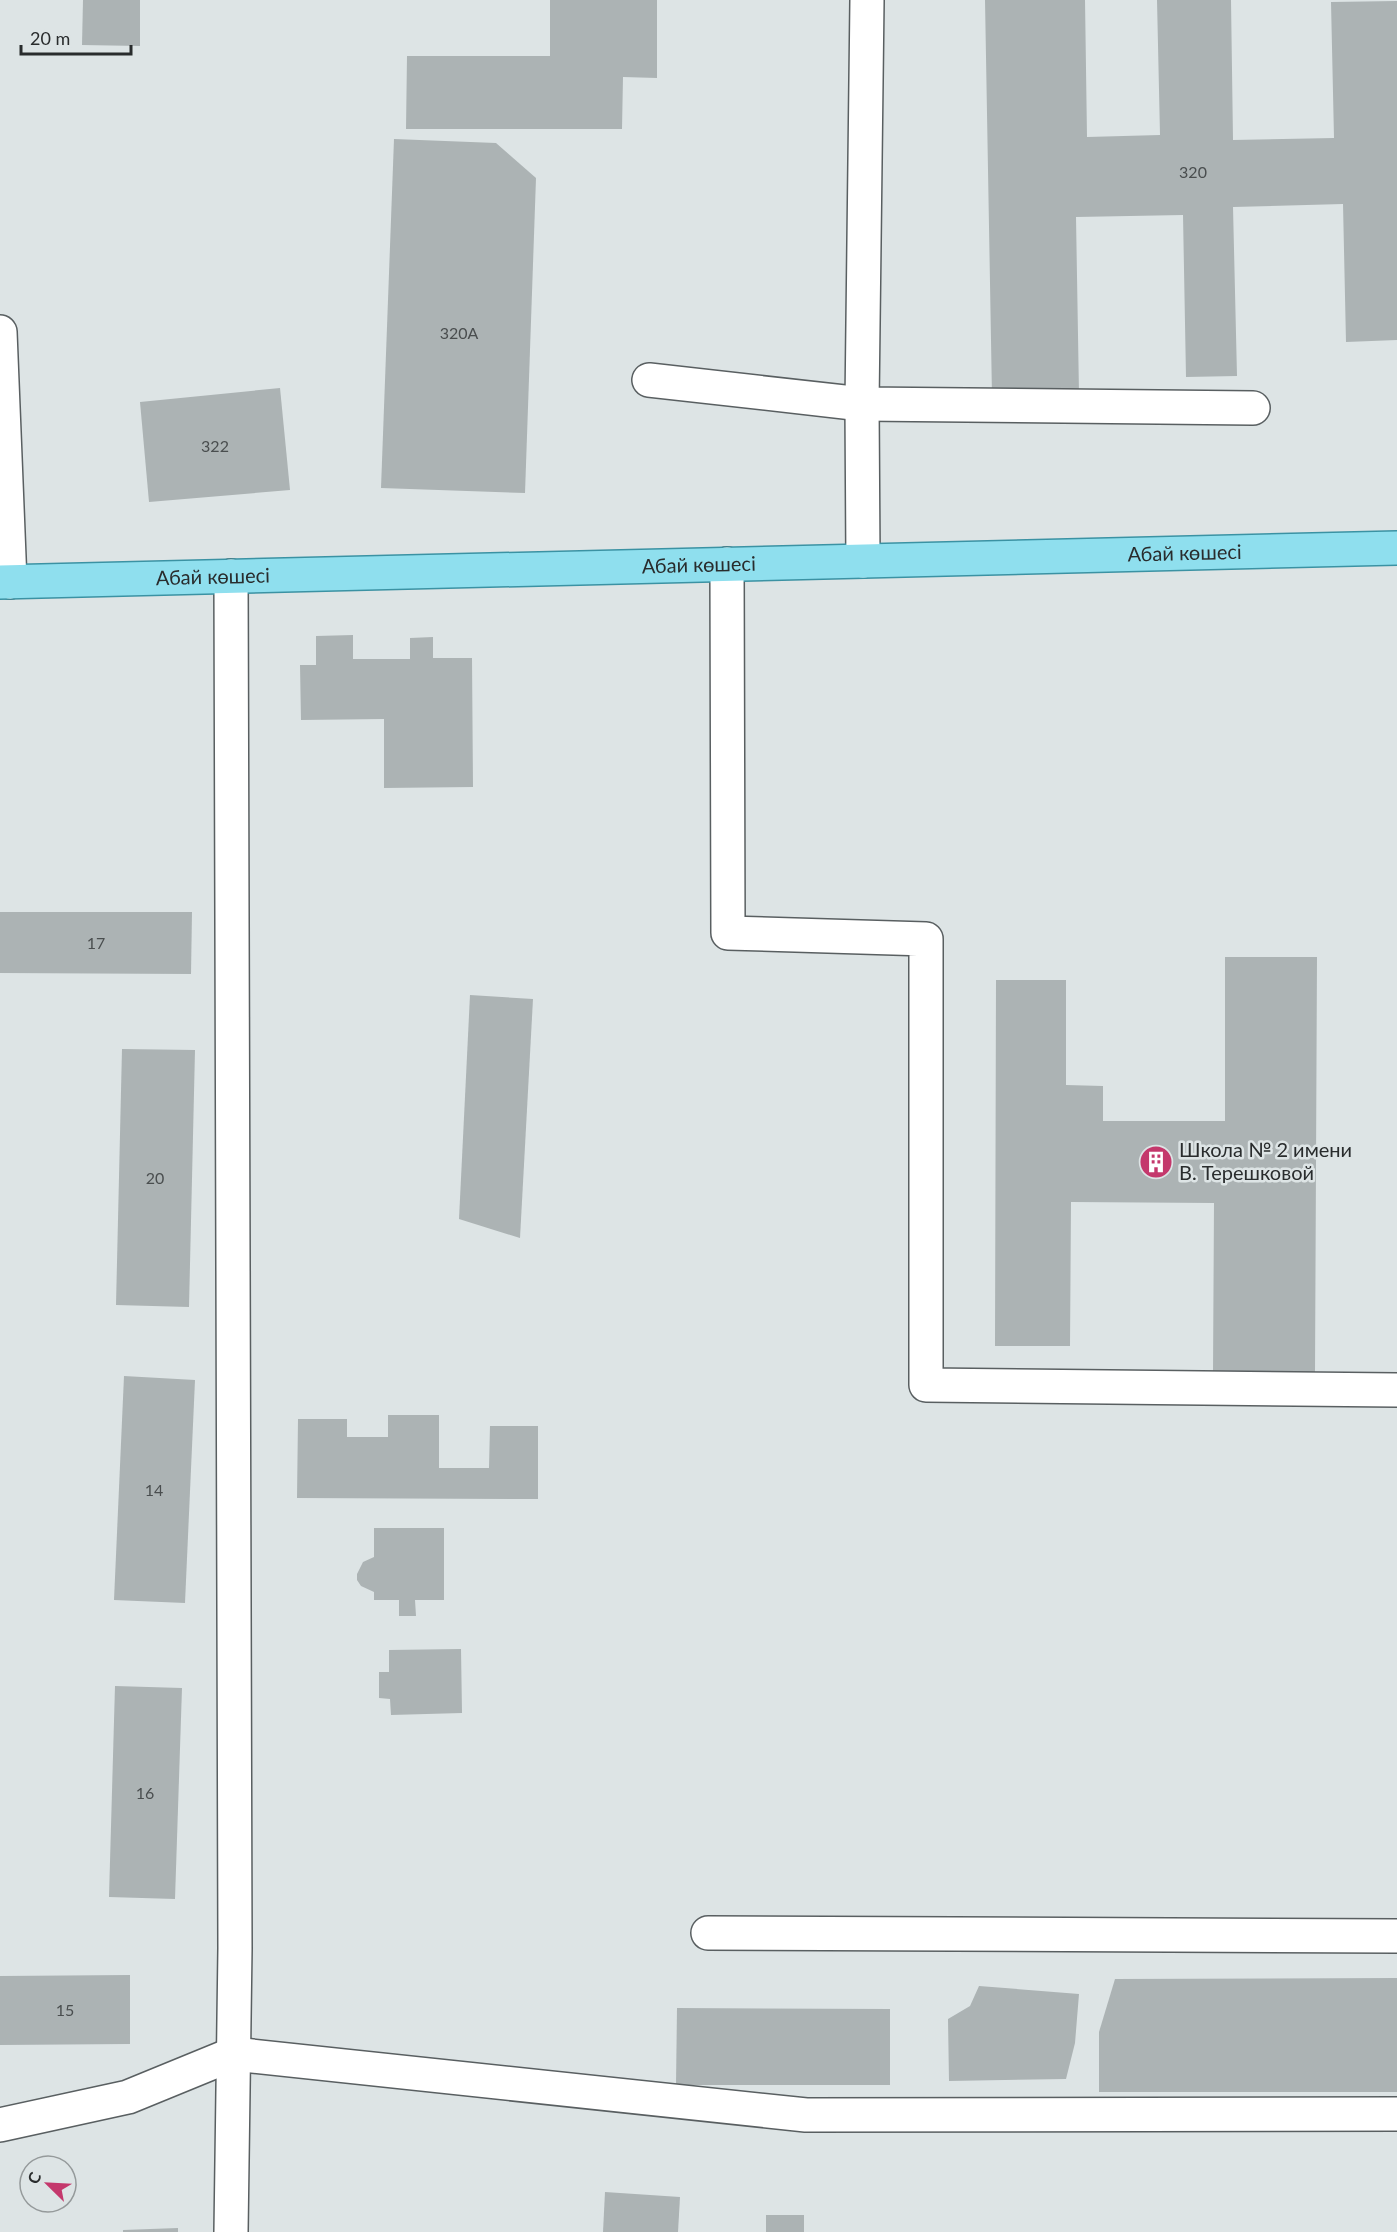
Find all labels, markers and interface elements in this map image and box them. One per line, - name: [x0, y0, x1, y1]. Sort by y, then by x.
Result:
- scale bar: [21, 18, 130, 56]
- text: 20 m: [30, 27, 70, 49]
- house number: 320: [1179, 162, 1207, 181]
- house number: 320А: [440, 323, 479, 342]
- house number: 322: [201, 436, 229, 455]
- street label: Абай көшесі: [1127, 539, 1242, 566]
- street label: Абай көшесі: [641, 551, 756, 577]
- street label: Абай көшесі: [156, 562, 270, 589]
- house number: 17: [87, 933, 105, 952]
- place label: Школа № 2 имени В. Терешковой: [1179, 1137, 1352, 1184]
- building icon: Школа № 2 имени В. Терешковой: [1138, 1144, 1174, 1180]
- house number: 20: [146, 1168, 164, 1187]
- house number: 14: [145, 1480, 163, 1499]
- house number: 16: [136, 1783, 154, 1802]
- house number: 15: [56, 2000, 74, 2019]
- north arrow: [18, 2154, 78, 2214]
- text: С: [23, 2169, 45, 2186]

